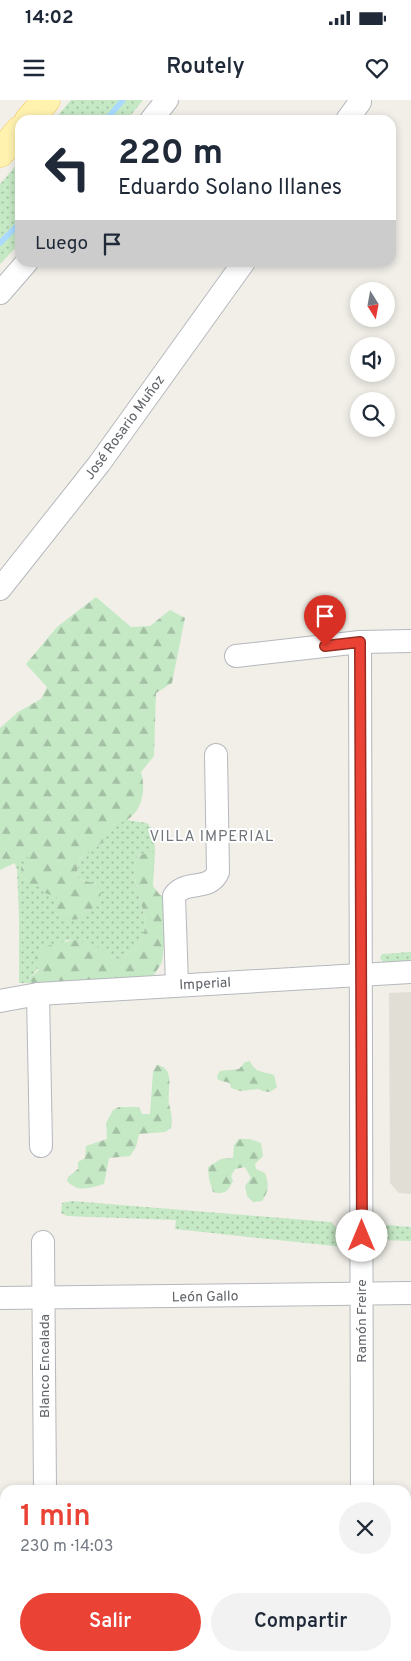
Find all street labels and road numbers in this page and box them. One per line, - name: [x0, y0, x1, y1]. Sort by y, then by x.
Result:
- street label: José Rosario Muñoz: [82, 372, 169, 483]
- street label: Imperial: [179, 975, 231, 994]
- street label: Ramón Freire: [354, 1279, 371, 1363]
- street label: León Gallo: [172, 1288, 239, 1307]
- street label: Blanco Encalada: [37, 1314, 54, 1418]

